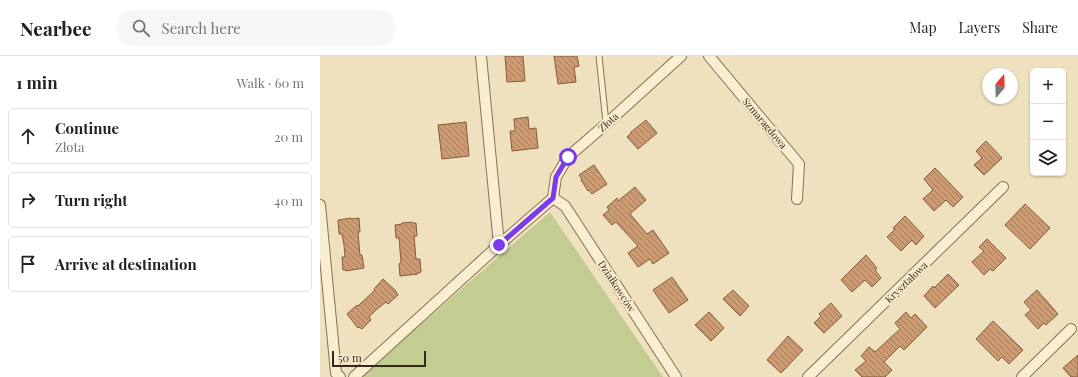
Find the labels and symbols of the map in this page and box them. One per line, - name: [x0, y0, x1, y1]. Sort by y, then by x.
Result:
- north arrow: [982, 68, 1018, 104]
- street label: Szmaragdowa: [740, 95, 790, 151]
- street label: Złota: [595, 109, 621, 135]
- route start: [559, 148, 577, 166]
- route end: [490, 236, 508, 254]
- street label: Działkowców: [595, 257, 639, 315]
- street label: Kryształowa: [882, 258, 930, 306]
- scale bar: [332, 349, 426, 368]

